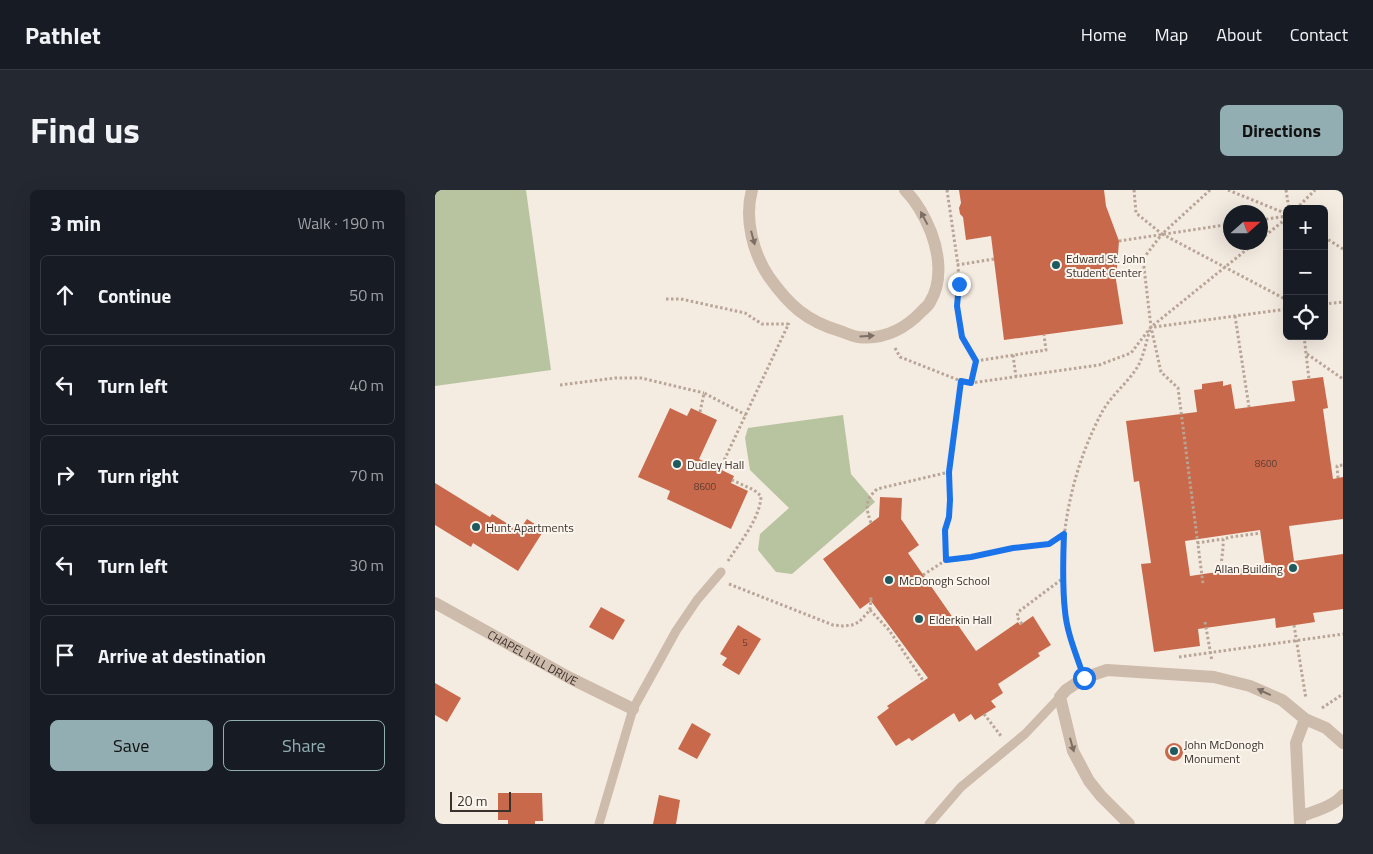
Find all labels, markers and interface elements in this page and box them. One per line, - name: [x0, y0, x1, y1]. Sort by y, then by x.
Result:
- text: Pathlet: [25, 17, 101, 53]
- text: Home: [1081, 21, 1127, 48]
- text: Map: [1155, 21, 1188, 48]
- text: About: [1216, 21, 1262, 48]
- text: Contact: [1290, 21, 1348, 48]
- text: Find us: [30, 103, 140, 157]
- button: Directions: [1220, 105, 1343, 156]
- north arrow: [1223, 205, 1268, 250]
- map controls: [1283, 205, 1328, 340]
- button: +: [1283, 205, 1328, 250]
- text: 3 min: [50, 207, 101, 239]
- text: Walk · 190 m: [297, 211, 385, 235]
- one-way arrow: [920, 211, 928, 226]
- one-way arrow: [749, 231, 757, 246]
- place label: Edward St. John Student Center: [1066, 249, 1145, 282]
- button: −: [1283, 250, 1328, 295]
- marker: Edward St. John Student Center: [1050, 259, 1062, 271]
- route end: [948, 273, 971, 296]
- icon: ahead: [51, 281, 79, 309]
- text: Continue: [98, 281, 171, 310]
- text: 50 m: [349, 283, 384, 307]
- button: locate: [1283, 295, 1328, 340]
- one-way arrow: [860, 332, 876, 340]
- icon: left: [51, 371, 79, 399]
- text: Turn left: [98, 371, 168, 400]
- text: 40 m: [349, 373, 384, 397]
- place label: Dudley Hall: [687, 455, 744, 474]
- house number: 8600: [1255, 456, 1278, 471]
- marker: Dudley Hall: [671, 458, 683, 470]
- icon: right: [51, 461, 79, 489]
- text: Turn right: [98, 461, 179, 490]
- text: 70 m: [349, 463, 384, 487]
- house number: 8600: [694, 479, 717, 494]
- place label: Hunt Apartments: [486, 518, 574, 537]
- marker: Hunt Apartments: [470, 521, 482, 533]
- icon: left: [51, 551, 79, 579]
- text: Turn left: [98, 551, 168, 580]
- text: 30 m: [349, 553, 384, 577]
- place label: Allan Building: [1214, 559, 1283, 578]
- marker: Allan Building: [1287, 562, 1299, 574]
- place label: McDonogh School: [899, 571, 990, 590]
- marker: McDonogh School: [883, 574, 895, 586]
- place label: Elderkin Hall: [929, 610, 992, 629]
- marker: Elderkin Hall: [913, 613, 925, 625]
- street label: CHAPEL HILL DRIVE: [484, 625, 582, 690]
- house number: 5: [742, 635, 748, 650]
- icon: arrive: [51, 641, 79, 669]
- text: Arrive at destination: [98, 641, 266, 670]
- route start: [1073, 667, 1096, 690]
- one-way arrow: [1257, 688, 1271, 696]
- button: Save: [50, 720, 213, 771]
- button: Share: [223, 720, 385, 771]
- place label: John McDonogh Monument: [1184, 735, 1264, 768]
- one-way arrow: [1069, 737, 1077, 752]
- marker: John McDonogh Monument: [1168, 745, 1180, 757]
- scale bar: [450, 789, 511, 812]
- text: 20 m: [457, 790, 487, 811]

